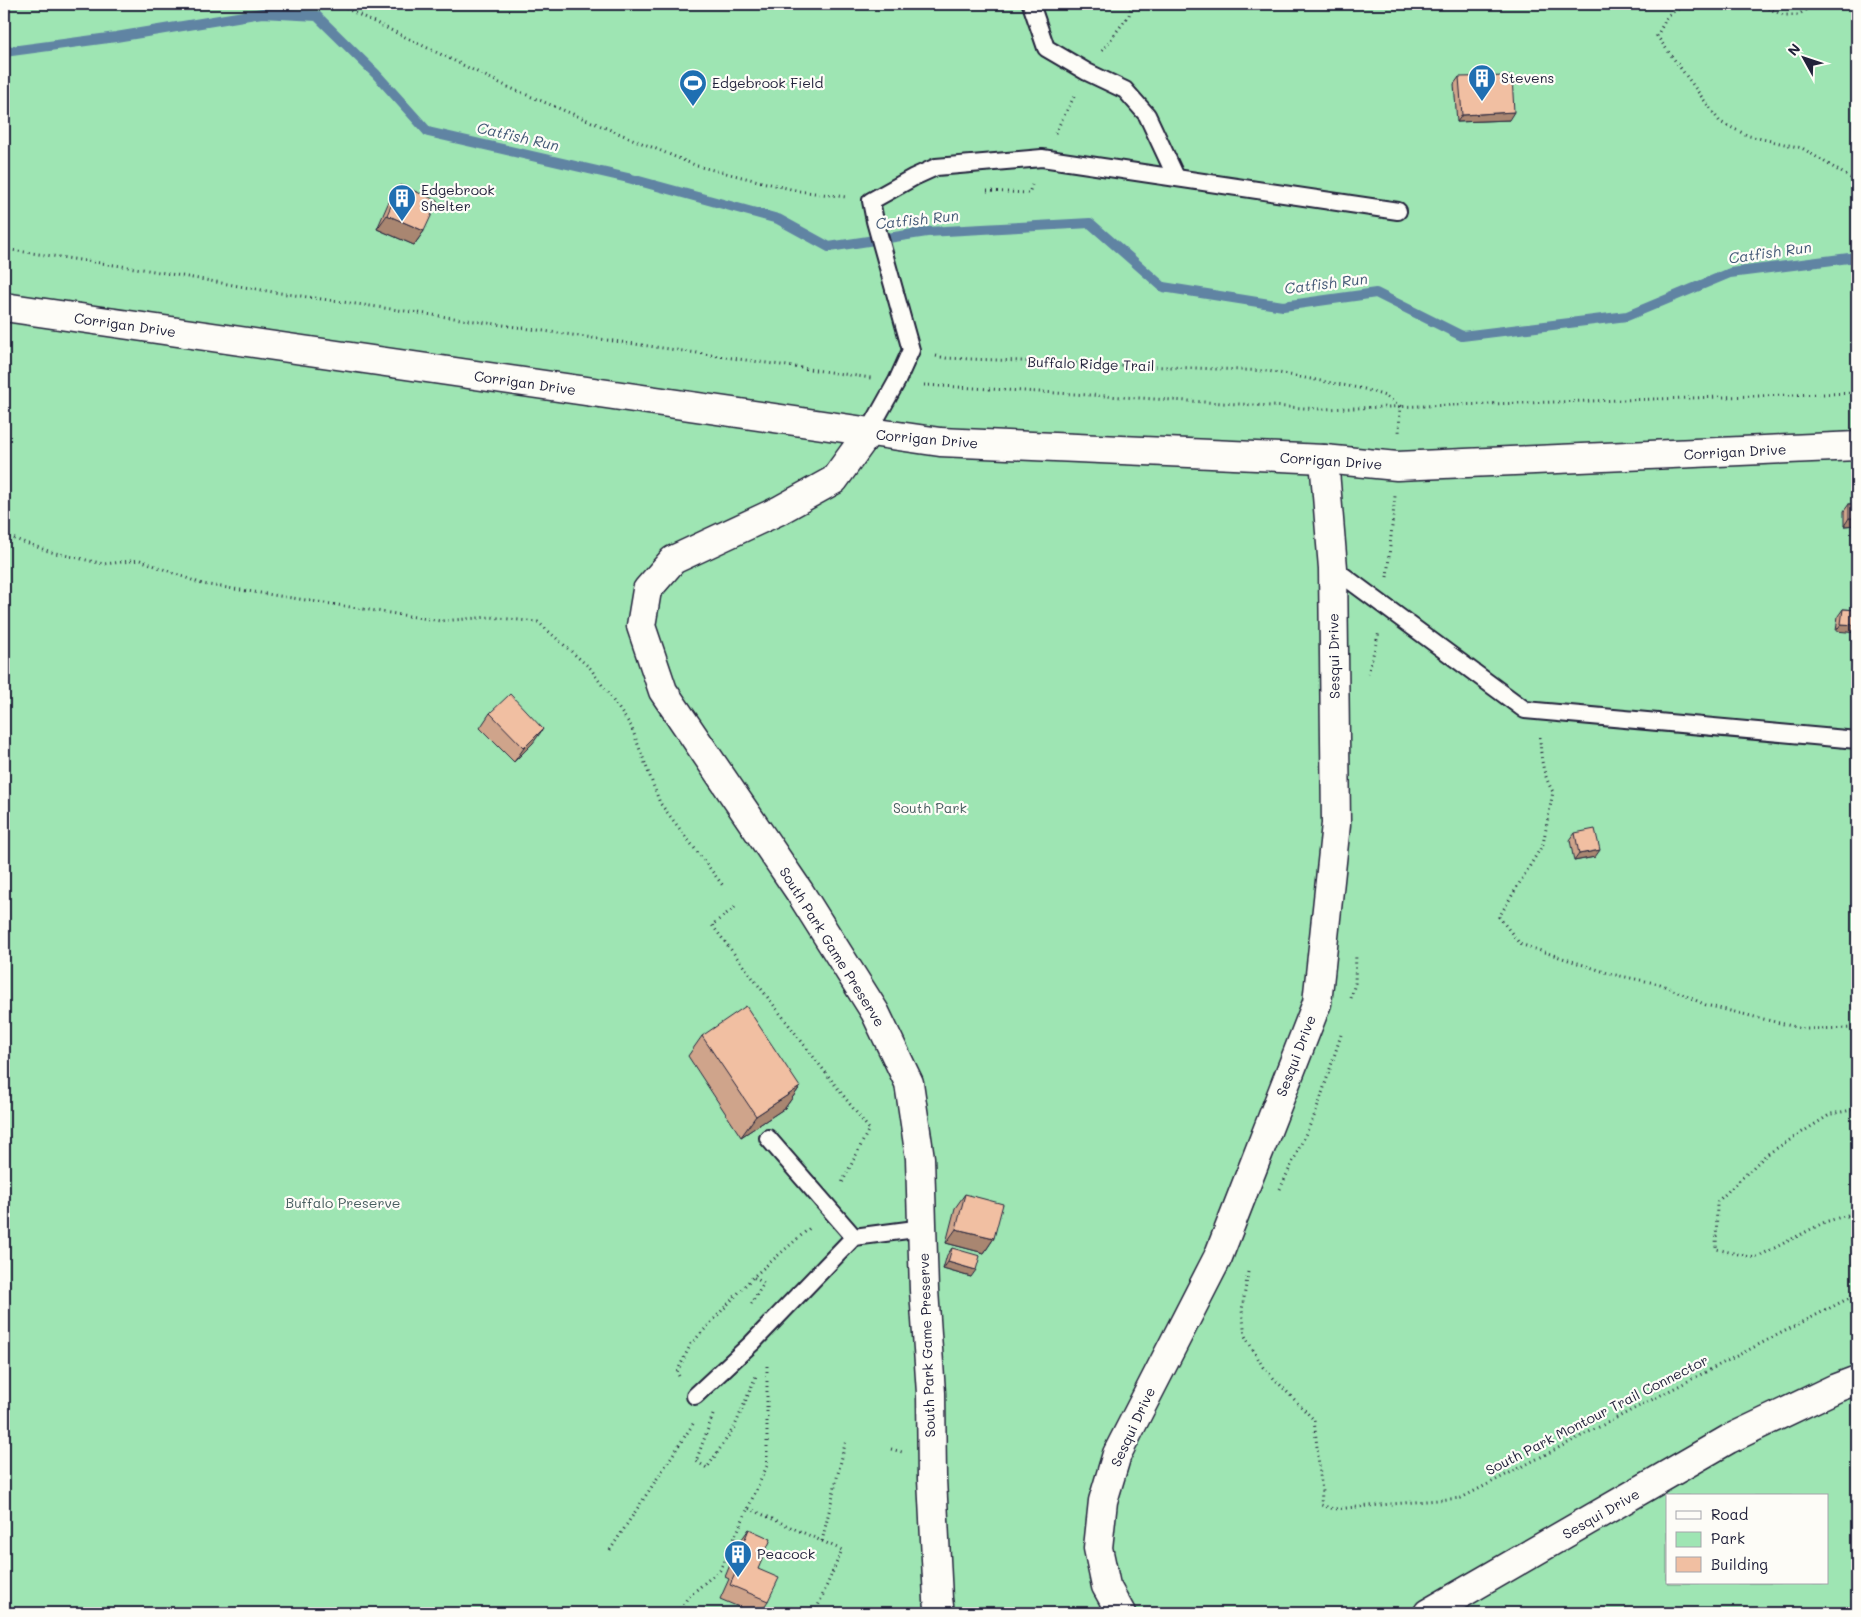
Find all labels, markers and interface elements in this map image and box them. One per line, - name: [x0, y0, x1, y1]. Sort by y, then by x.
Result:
- north arrow: [1778, 32, 1828, 82]
- text: N: [1783, 39, 1804, 60]
- building icon: Stevens: [1467, 63, 1497, 102]
- sports icon: Edgebrook Field: [678, 68, 708, 107]
- place label: Stevens: [1501, 68, 1554, 87]
- place label: Edgebrook Field: [712, 73, 823, 92]
- water label: Catfish Run: [475, 117, 561, 155]
- place label: Edgebrook Shelter: [421, 180, 495, 215]
- building icon: Edgebrook Shelter: [387, 183, 417, 222]
- water label: Catfish Run: [874, 205, 960, 233]
- water label: Catfish Run: [1727, 236, 1813, 268]
- water label: Catfish Run: [1283, 268, 1369, 298]
- street label: Corrigan Drive: [73, 308, 177, 341]
- street label: Buffalo Ridge Trail: [1027, 352, 1155, 375]
- street label: Corrigan Drive: [473, 366, 577, 399]
- street label: Corrigan Drive: [875, 425, 979, 452]
- street label: Corrigan Drive: [1683, 439, 1787, 464]
- street label: Corrigan Drive: [1279, 447, 1383, 474]
- street label: Sesqui Drive: [1323, 613, 1344, 699]
- park label: South Park: [893, 798, 967, 817]
- street label: South Park Game Preserve: [775, 863, 889, 1030]
- street label: Sesqui Drive: [1271, 1012, 1320, 1099]
- park label: Buffalo Preserve: [285, 1193, 401, 1212]
- street label: South Park Game Preserve: [914, 1252, 939, 1438]
- street label: South Park Montour Trail Connector: [1482, 1350, 1711, 1479]
- street label: Sesqui Drive: [1106, 1384, 1159, 1470]
- street label: Sesqui Drive: [1559, 1484, 1643, 1543]
- legend: [1666, 1494, 1828, 1584]
- text: Road: [1711, 1504, 1748, 1524]
- text: Park: [1711, 1528, 1745, 1548]
- building icon: Peacock: [723, 1539, 753, 1578]
- place label: Peacock: [757, 1544, 815, 1563]
- text: Building: [1711, 1554, 1768, 1574]

